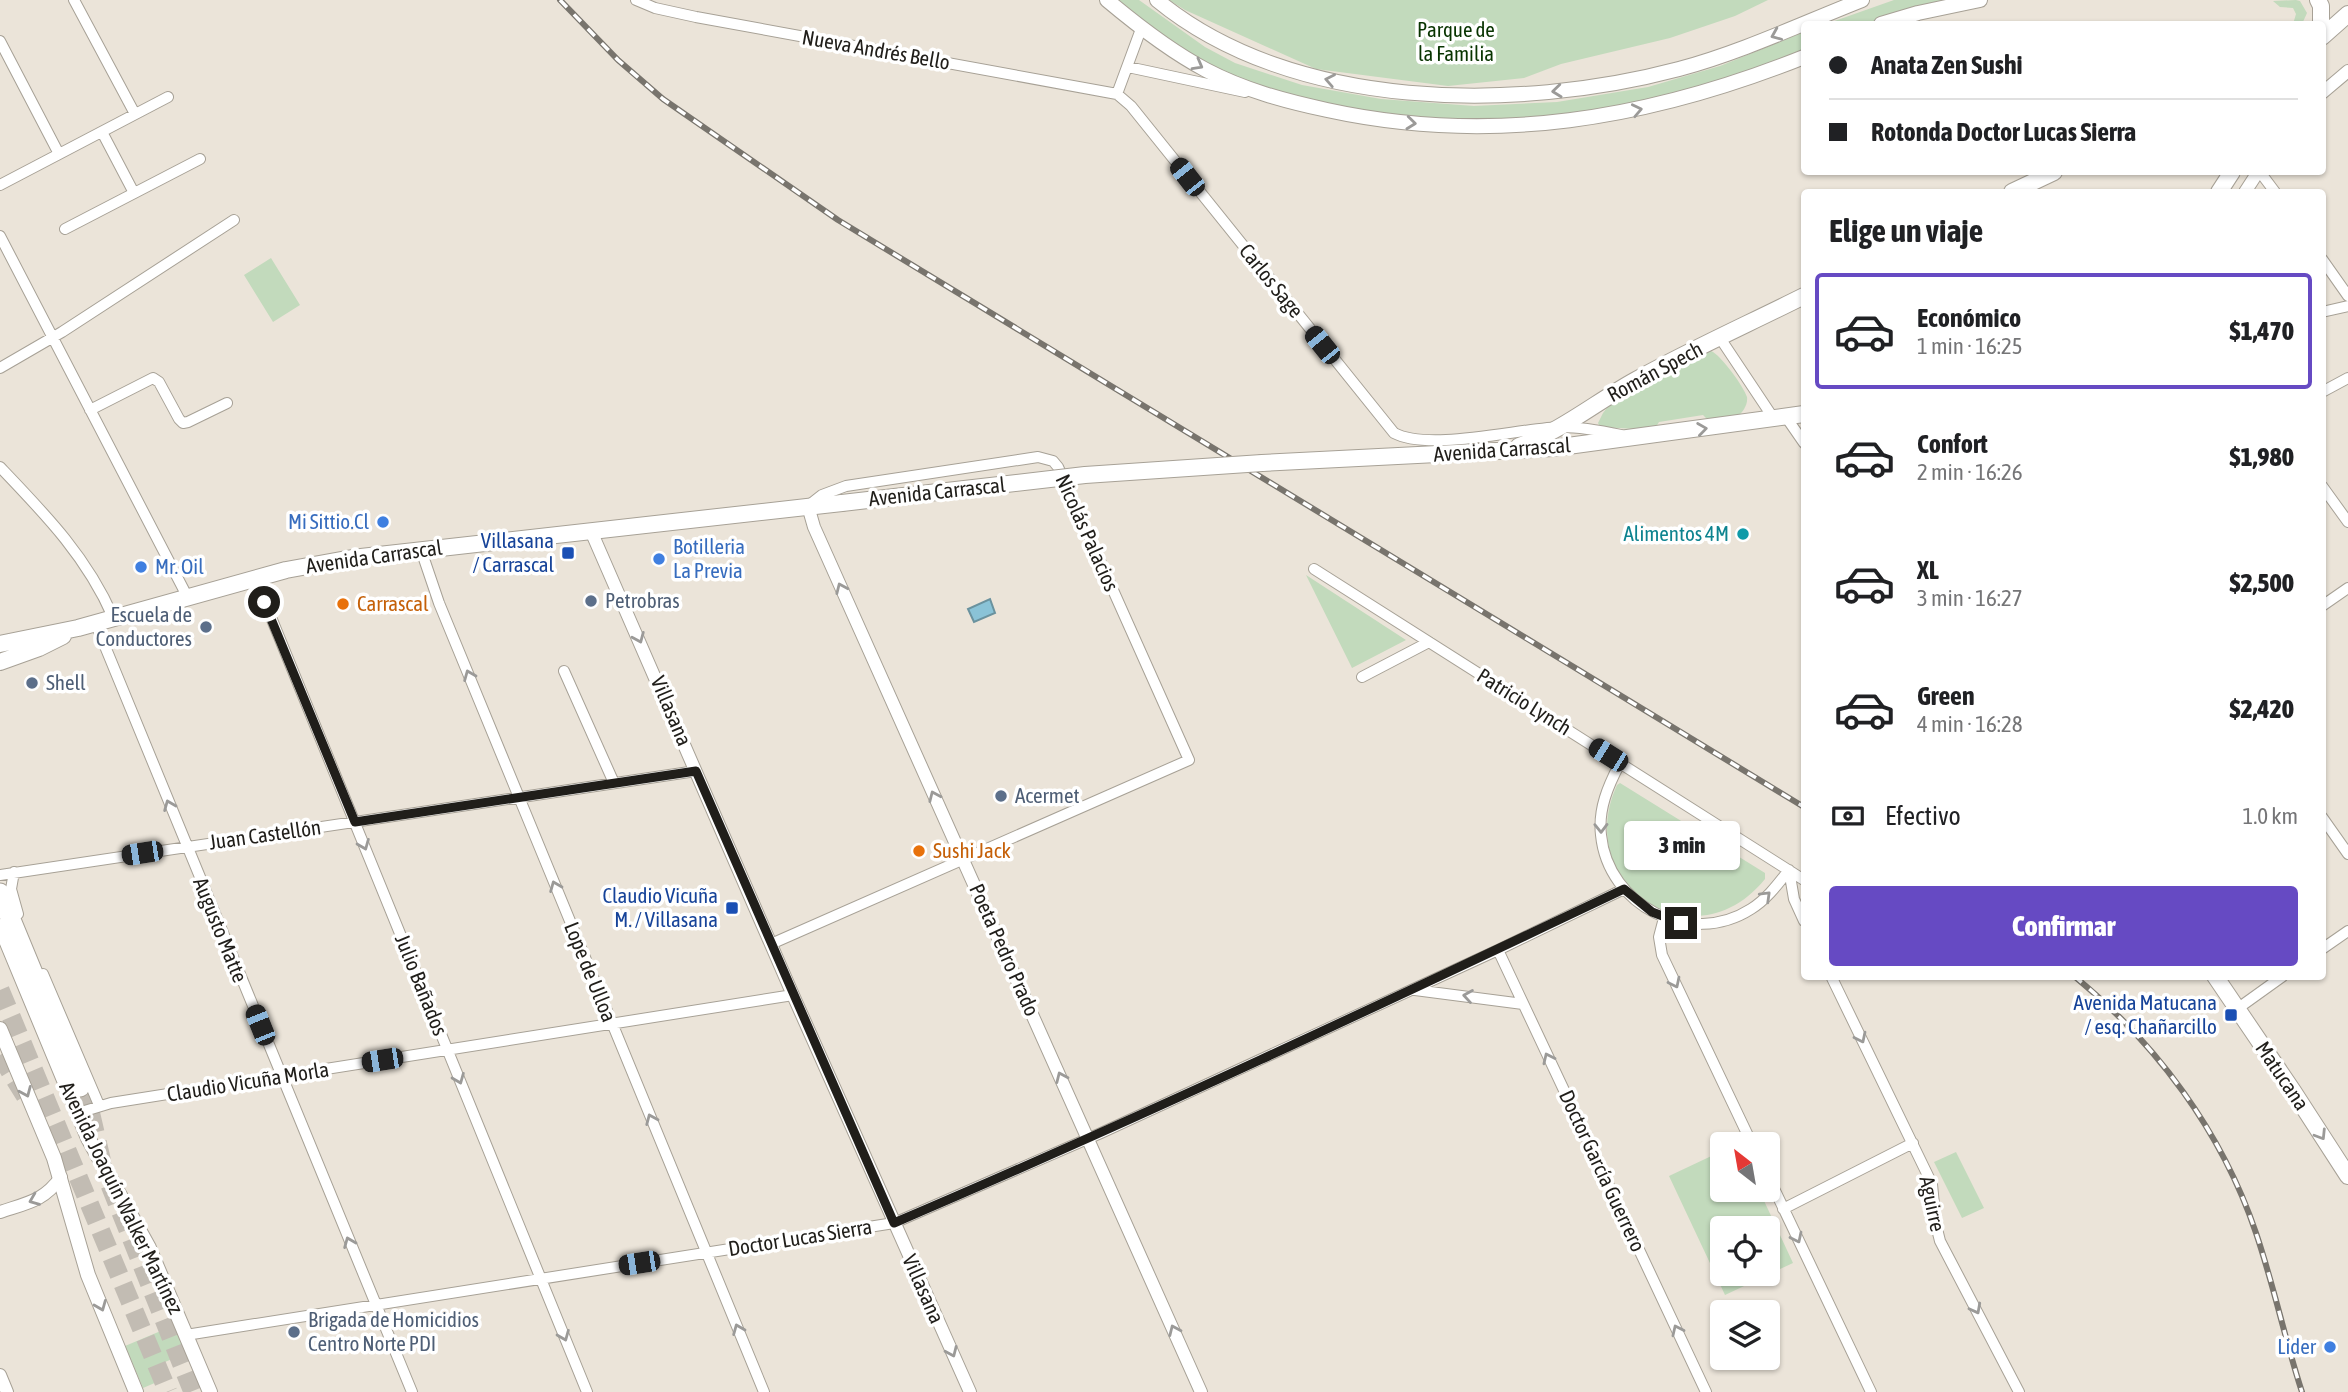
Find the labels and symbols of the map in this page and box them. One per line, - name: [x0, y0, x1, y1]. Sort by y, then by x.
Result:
- park label: Parque de la Familia: [1417, 17, 1495, 65]
- street label: Nueva Andrés Bello: [800, 24, 952, 74]
- one-way arrow: [1771, 27, 1783, 41]
- one-way arrow: [1191, 57, 1203, 70]
- one-way arrow: [1324, 73, 1336, 88]
- one-way arrow: [1551, 83, 1562, 98]
- one-way arrow: [1631, 103, 1643, 118]
- one-way arrow: [1405, 115, 1417, 130]
- car: [1166, 154, 1209, 200]
- street label: Carlos Sage: [1235, 239, 1309, 322]
- car: [1301, 322, 1344, 368]
- street label: Román Spech: [1603, 336, 1706, 406]
- one-way arrow: [1696, 421, 1707, 436]
- street label: Avenida Carrascal: [1433, 432, 1572, 466]
- street label: Nicolás Palacios: [1051, 470, 1124, 595]
- street label: Avenida Carrascal: [867, 472, 1007, 510]
- place label: Mi Sittio.Cl: [288, 509, 369, 533]
- marker: Mi Sittio.Cl: [375, 514, 391, 530]
- place label: Alimentos 4M: [1624, 521, 1729, 545]
- marker: Alimentos 4M: [1735, 526, 1751, 542]
- place label: Villasana / Carrascal: [473, 528, 554, 576]
- place label: Botilleria La Previa: [673, 534, 745, 582]
- street label: Avenida Carrascal: [304, 535, 444, 577]
- marker: Villasana / Carrascal: [560, 545, 576, 561]
- marker: Botilleria La Previa: [651, 551, 667, 567]
- place label: Mr. Oil: [155, 554, 204, 578]
- marker: Mr. Oil: [133, 559, 149, 575]
- one-way arrow: [835, 583, 849, 595]
- route start: [248, 586, 280, 618]
- place label: Petrobras: [605, 588, 680, 612]
- place label: Carrascal: [357, 591, 429, 615]
- marker: Petrobras: [583, 593, 599, 609]
- marker: Carrascal: [335, 596, 351, 612]
- place label: Escuela de Conductores: [96, 602, 192, 650]
- marker: Escuela de Conductores: [198, 619, 214, 635]
- one-way arrow: [631, 631, 645, 643]
- street label: Patricio Lynch: [1473, 663, 1576, 740]
- place label: Shell: [46, 670, 86, 694]
- one-way arrow: [463, 670, 477, 682]
- street label: Villasana: [647, 672, 697, 749]
- marker: Shell: [24, 675, 40, 691]
- car: [1585, 735, 1632, 775]
- place label: Acermet: [1015, 783, 1080, 807]
- marker: Acermet: [993, 788, 1009, 804]
- one-way arrow: [929, 791, 943, 803]
- one-way arrow: [164, 800, 178, 812]
- street label: Juan Castellón: [207, 814, 322, 854]
- one-way arrow: [1594, 822, 1609, 833]
- callout: 3 min: [1623, 822, 1739, 870]
- one-way arrow: [356, 838, 370, 851]
- place label: Sushi Jack: [933, 838, 1011, 862]
- car: [120, 839, 165, 867]
- marker: Sushi Jack: [911, 843, 927, 859]
- street label: Augusto Matte: [189, 874, 253, 986]
- one-way arrow: [549, 880, 563, 893]
- street label: Poeta Pedro Prado: [965, 880, 1045, 1019]
- place label: Claudio Vicuña M. / Villasana: [603, 883, 718, 931]
- one-way arrow: [1758, 892, 1771, 904]
- marker: Claudio Vicuña M. / Villasana: [724, 900, 740, 916]
- route end: [1665, 907, 1697, 939]
- street label: Lope de Ulloa: [560, 918, 622, 1025]
- street label: Julio Bañados: [391, 931, 453, 1039]
- one-way arrow: [1666, 975, 1680, 988]
- one-way arrow: [1462, 989, 1474, 1004]
- place label: Avenida Matucana / esq. Chañarcillo: [2074, 990, 2217, 1038]
- car: [243, 1002, 278, 1048]
- marker: Avenida Matucana / esq. Chañarcillo: [2223, 1007, 2239, 1023]
- one-way arrow: [1853, 1031, 1867, 1043]
- street label: Matucana: [2251, 1037, 2314, 1114]
- car: [360, 1046, 405, 1074]
- one-way arrow: [1543, 1053, 1557, 1065]
- street label: Claudio Vicuña Morla: [165, 1056, 331, 1106]
- one-way arrow: [1055, 1071, 1069, 1084]
- one-way arrow: [451, 1072, 465, 1084]
- street label: Avenida Joaquín Walker Martínez: [55, 1077, 189, 1318]
- one-way arrow: [18, 1085, 32, 1097]
- street label: Doctor García Guerrero: [1555, 1086, 1651, 1255]
- one-way arrow: [646, 1113, 660, 1125]
- one-way arrow: [2313, 1127, 2326, 1140]
- north arrow: [1710, 1132, 1780, 1202]
- street label: Aguirre: [1915, 1174, 1951, 1234]
- one-way arrow: [29, 1191, 41, 1205]
- street label: Doctor Lucas Sierra: [726, 1214, 873, 1260]
- one-way arrow: [1789, 1231, 1803, 1243]
- one-way arrow: [344, 1237, 358, 1249]
- car: [617, 1249, 662, 1277]
- street label: Villasana: [898, 1250, 950, 1327]
- one-way arrow: [92, 1300, 106, 1312]
- one-way arrow: [1967, 1302, 1981, 1314]
- place label: Brigada de Homicidios Centro Norte PDI: [308, 1307, 479, 1355]
- one-way arrow: [733, 1323, 747, 1335]
- marker: Brigada de Homicidios Centro Norte PDI: [286, 1324, 302, 1340]
- one-way arrow: [1168, 1324, 1182, 1337]
- one-way arrow: [1671, 1325, 1685, 1337]
- one-way arrow: [556, 1328, 570, 1341]
- place label: Lider: [2277, 1334, 2317, 1358]
- marker: Lider: [2322, 1339, 2338, 1355]
- one-way arrow: [944, 1345, 958, 1358]

